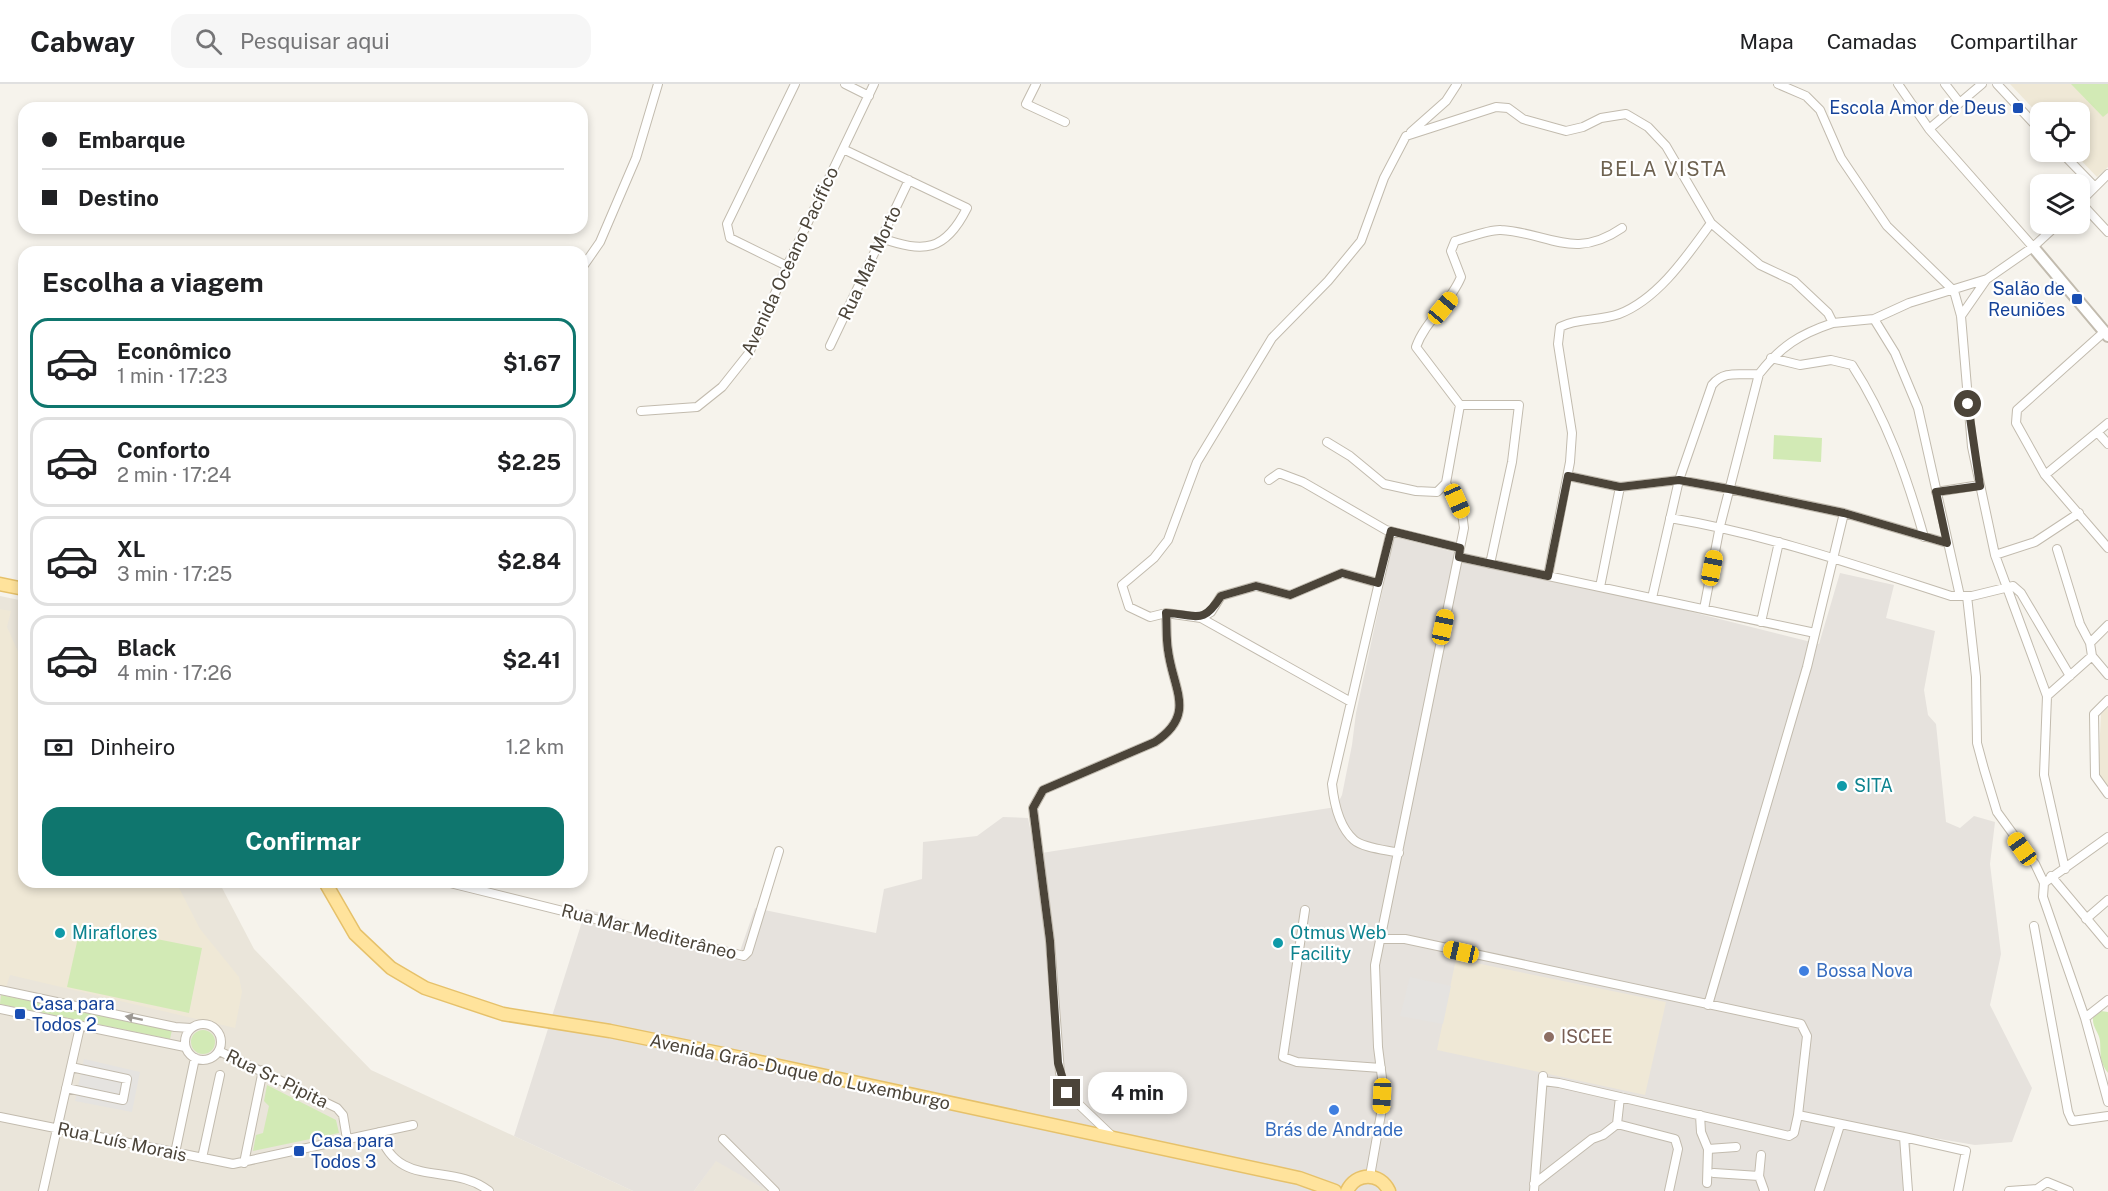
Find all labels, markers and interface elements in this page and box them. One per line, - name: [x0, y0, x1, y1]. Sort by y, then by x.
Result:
- search box: [171, 14, 591, 68]
- text: Cabway: [30, 25, 135, 58]
- icon: search: [192, 25, 225, 58]
- text: Pesquisar aqui: [240, 28, 390, 54]
- text: Mapa: [1740, 29, 1794, 54]
- text: Camadas: [1827, 29, 1917, 54]
- text: Compartilhar: [1950, 29, 2078, 54]
- place label: Escola Amor de Deus: [1829, 97, 2006, 118]
- marker: Escola Amor de Deus: [2011, 101, 2025, 115]
- map controls: [2030, 102, 2090, 234]
- button: locate: [2030, 102, 2090, 162]
- text: Embarque: [78, 127, 185, 153]
- district label: BELA VISTA: [1600, 157, 1728, 181]
- street label: Avenida Oceano Pacífico: [737, 163, 842, 358]
- button: layers: [2030, 174, 2090, 234]
- text: Destino: [78, 185, 159, 211]
- street label: Rua Mar Morto: [834, 202, 905, 323]
- text: Escolha a viagem: [42, 266, 264, 298]
- place label: Salão de Reuniões: [1988, 278, 2065, 320]
- car: [1425, 288, 1461, 328]
- marker: Salão de Reuniões: [2070, 292, 2084, 306]
- icon: car: [45, 336, 99, 390]
- text: Econômico: [117, 338, 232, 364]
- text: $1.67: [503, 350, 561, 376]
- text: 1 min · 17:23: [117, 364, 228, 388]
- route start: [1954, 390, 1981, 417]
- icon: car: [45, 435, 99, 489]
- text: Conforto: [117, 437, 210, 463]
- text: $2.25: [497, 449, 561, 475]
- text: 2 min · 17:24: [117, 463, 231, 487]
- car: [1441, 481, 1473, 521]
- icon: car: [45, 534, 99, 588]
- text: XL: [117, 536, 145, 562]
- text: $2.84: [497, 548, 561, 574]
- car: [1700, 549, 1724, 587]
- text: 3 min · 17:25: [117, 562, 232, 586]
- car: [1430, 608, 1456, 646]
- icon: car: [45, 633, 99, 687]
- text: Black: [117, 635, 176, 661]
- text: $2.41: [502, 647, 561, 673]
- text: 4 min · 17:26: [117, 661, 232, 685]
- icon: cash: [42, 731, 75, 764]
- text: Dinheiro: [90, 734, 175, 760]
- text: 1.2 km: [506, 735, 564, 759]
- place label: SITA: [1854, 775, 1893, 796]
- marker: SITA: [1835, 779, 1849, 793]
- button: Confirmar: [42, 807, 564, 876]
- car: [2004, 829, 2040, 869]
- street label: Rua Mar Mediterâneo: [559, 900, 739, 963]
- place label: Miraflores: [72, 922, 157, 943]
- place label: Otmus Web Facility: [1290, 922, 1386, 964]
- marker: Miraflores: [53, 926, 67, 940]
- marker: Otmus Web Facility: [1271, 936, 1285, 950]
- car: [1441, 939, 1481, 965]
- place label: Bossa Nova: [1816, 960, 1913, 981]
- marker: Bossa Nova: [1797, 964, 1811, 978]
- place label: Casa para Todos 2: [32, 993, 115, 1035]
- marker: Casa para Todos 2: [13, 1007, 27, 1021]
- one-way arrow: [124, 1013, 143, 1022]
- place label: ISCEE: [1561, 1026, 1613, 1047]
- street label: Avenida Grão-Duque do Luxemburgo: [648, 1029, 952, 1114]
- marker: ISCEE: [1542, 1030, 1556, 1044]
- street label: Rua Sr. Pipita: [223, 1045, 332, 1112]
- callout: 4 min: [1088, 1072, 1187, 1114]
- car: [1372, 1078, 1392, 1114]
- route end: [1053, 1079, 1080, 1106]
- text: 4 min: [1111, 1081, 1164, 1105]
- marker: Brás de Andrade: [1327, 1103, 1341, 1117]
- street label: Rua Luís Morais: [55, 1118, 189, 1165]
- place label: Brás de Andrade: [1265, 1119, 1403, 1140]
- place label: Casa para Todos 3: [311, 1130, 394, 1172]
- marker: Casa para Todos 3: [292, 1144, 306, 1158]

